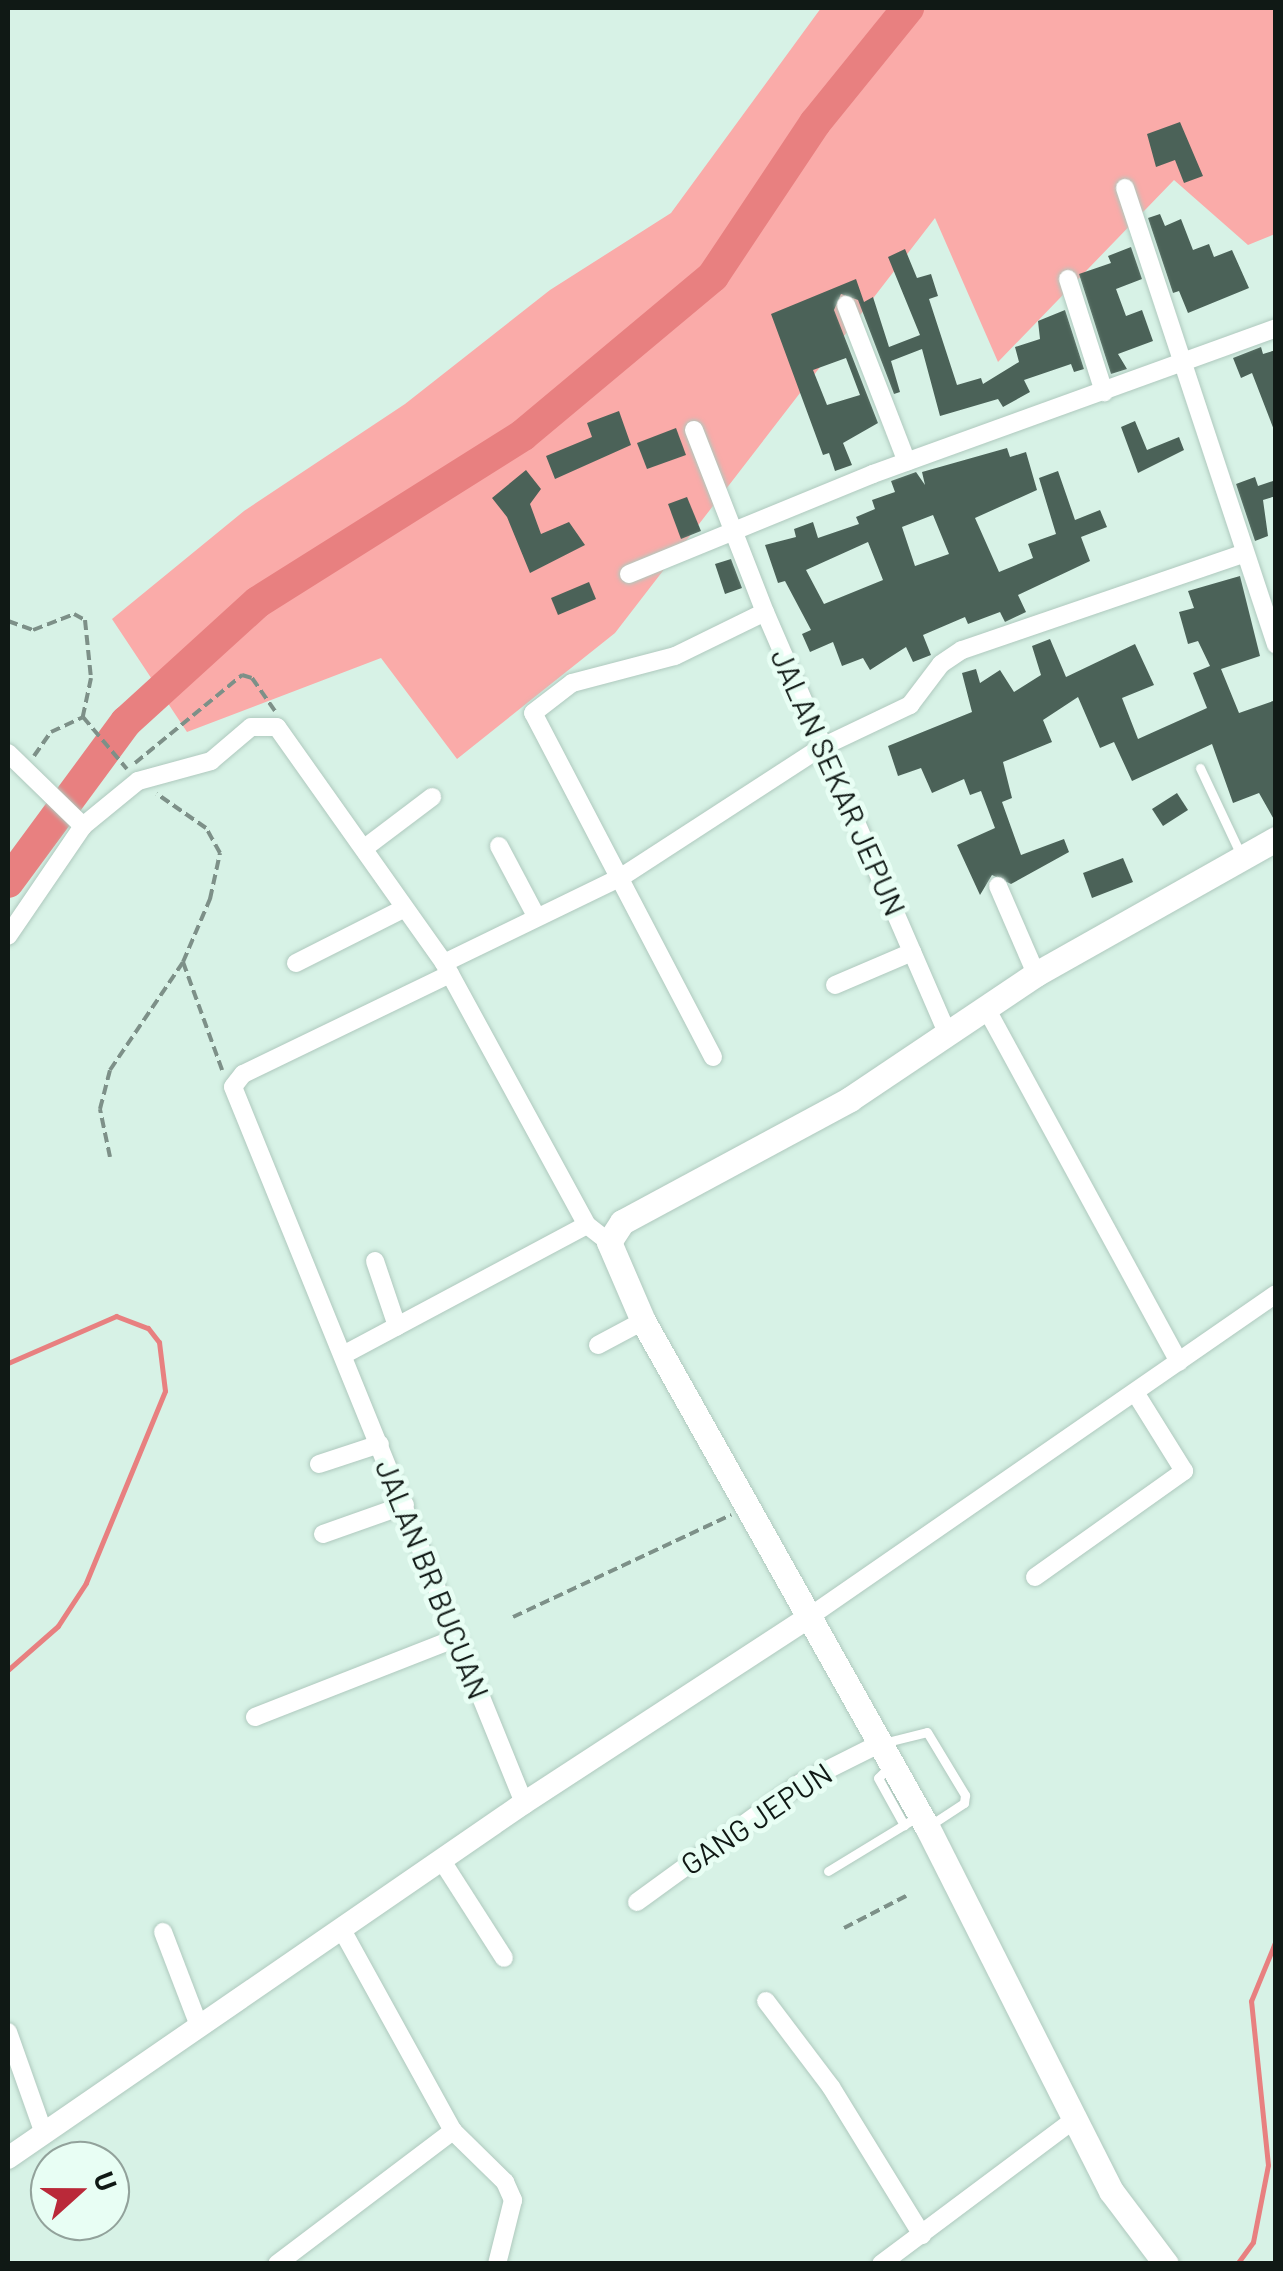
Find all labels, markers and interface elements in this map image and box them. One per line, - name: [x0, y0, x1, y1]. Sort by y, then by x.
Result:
- street label: JALAN SEKAR JEPUN: [764, 643, 914, 921]
- street label: JALAN BR BUCUAN: [369, 1454, 497, 1704]
- street label: GANG JEPUN: [674, 1754, 838, 1882]
- north arrow: [30, 2141, 130, 2241]
- text: U: [87, 2167, 125, 2195]

